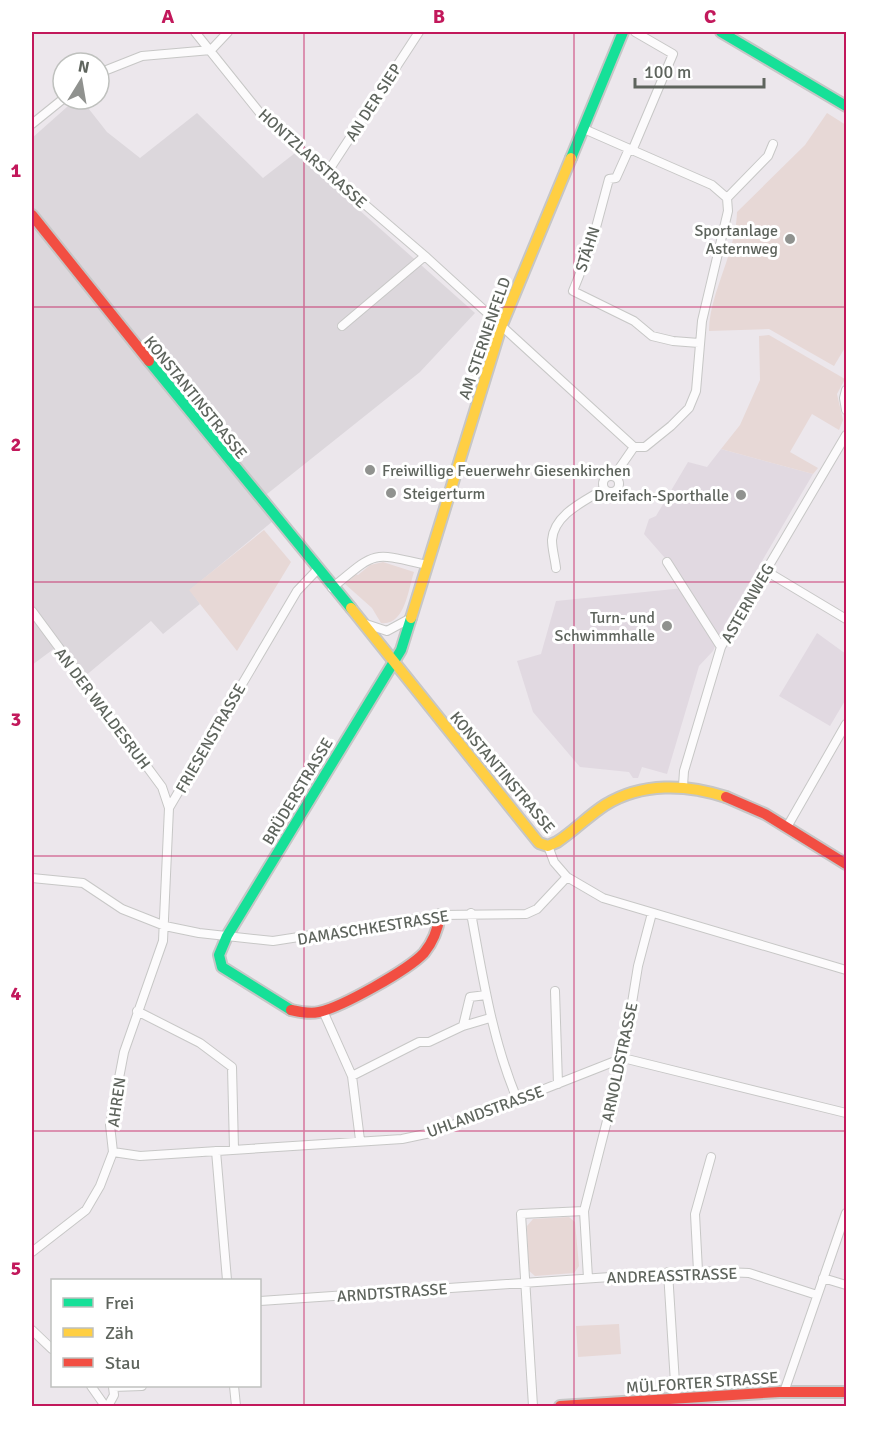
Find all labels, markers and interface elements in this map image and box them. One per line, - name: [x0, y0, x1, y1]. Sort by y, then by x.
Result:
- text: A: [162, 4, 175, 29]
- text: B: [433, 4, 445, 29]
- text: C: [704, 4, 716, 29]
- north arrow: [51, 51, 111, 111]
- scale bar: [635, 51, 764, 89]
- text: N: [76, 56, 91, 78]
- street label: AN DER SIEP: [341, 60, 406, 145]
- text: 100 m: [644, 61, 691, 83]
- street label: HONTZLARSTRASSE: [254, 105, 371, 213]
- text: 1: [11, 158, 22, 183]
- place label: Sportanlage Asternweg: [694, 221, 778, 259]
- street label: STÄHN: [571, 224, 605, 275]
- marker: Sportanlage Asternweg: [783, 232, 797, 246]
- street label: AM STERNENFELD: [455, 275, 515, 402]
- street label: KONSTANTINSTRASSE: [139, 332, 251, 463]
- text: 2: [11, 432, 21, 457]
- place label: Freiwillige Feuerwehr Giesenkirchen: [382, 461, 631, 481]
- marker: Freiwillige Feuerwehr Giesenkirchen: [363, 463, 377, 477]
- place label: Steigerturm: [403, 484, 485, 504]
- marker: Steigerturm: [384, 486, 398, 500]
- place label: Dreifach-Sporthalle: [594, 486, 729, 506]
- marker: Dreifach-Sporthalle: [734, 488, 748, 502]
- street label: ASTERNWEG: [717, 560, 779, 647]
- place label: Turn- und Schwimmhalle: [555, 608, 655, 646]
- marker: Turn- und Schwimmhalle: [660, 619, 674, 633]
- street label: AN DER WALDESRUH: [50, 644, 154, 773]
- street label: FRIESENSTRASSE: [171, 680, 250, 797]
- text: 3: [11, 707, 21, 732]
- street label: KONSTANTINSTRASSE: [445, 708, 559, 838]
- street label: BRÜDERSTRASSE: [258, 734, 338, 849]
- street label: DAMASCHKESTRASSE: [296, 906, 450, 950]
- text: 4: [11, 981, 22, 1006]
- street label: ARNOLDSTRASSE: [598, 1001, 642, 1124]
- street label: AHREN: [104, 1076, 130, 1128]
- street label: UHLANDSTRASSE: [424, 1081, 547, 1142]
- text: 5: [11, 1256, 21, 1281]
- street label: ANDREASSTRASSE: [606, 1264, 738, 1288]
- legend: [51, 1279, 261, 1387]
- street label: ARNDTSTRASSE: [336, 1279, 448, 1307]
- text: Frei: [105, 1292, 134, 1314]
- text: Zäh: [105, 1322, 134, 1344]
- text: Stau: [105, 1352, 140, 1374]
- street label: MÜLFORTER STRASSE: [625, 1368, 779, 1398]

